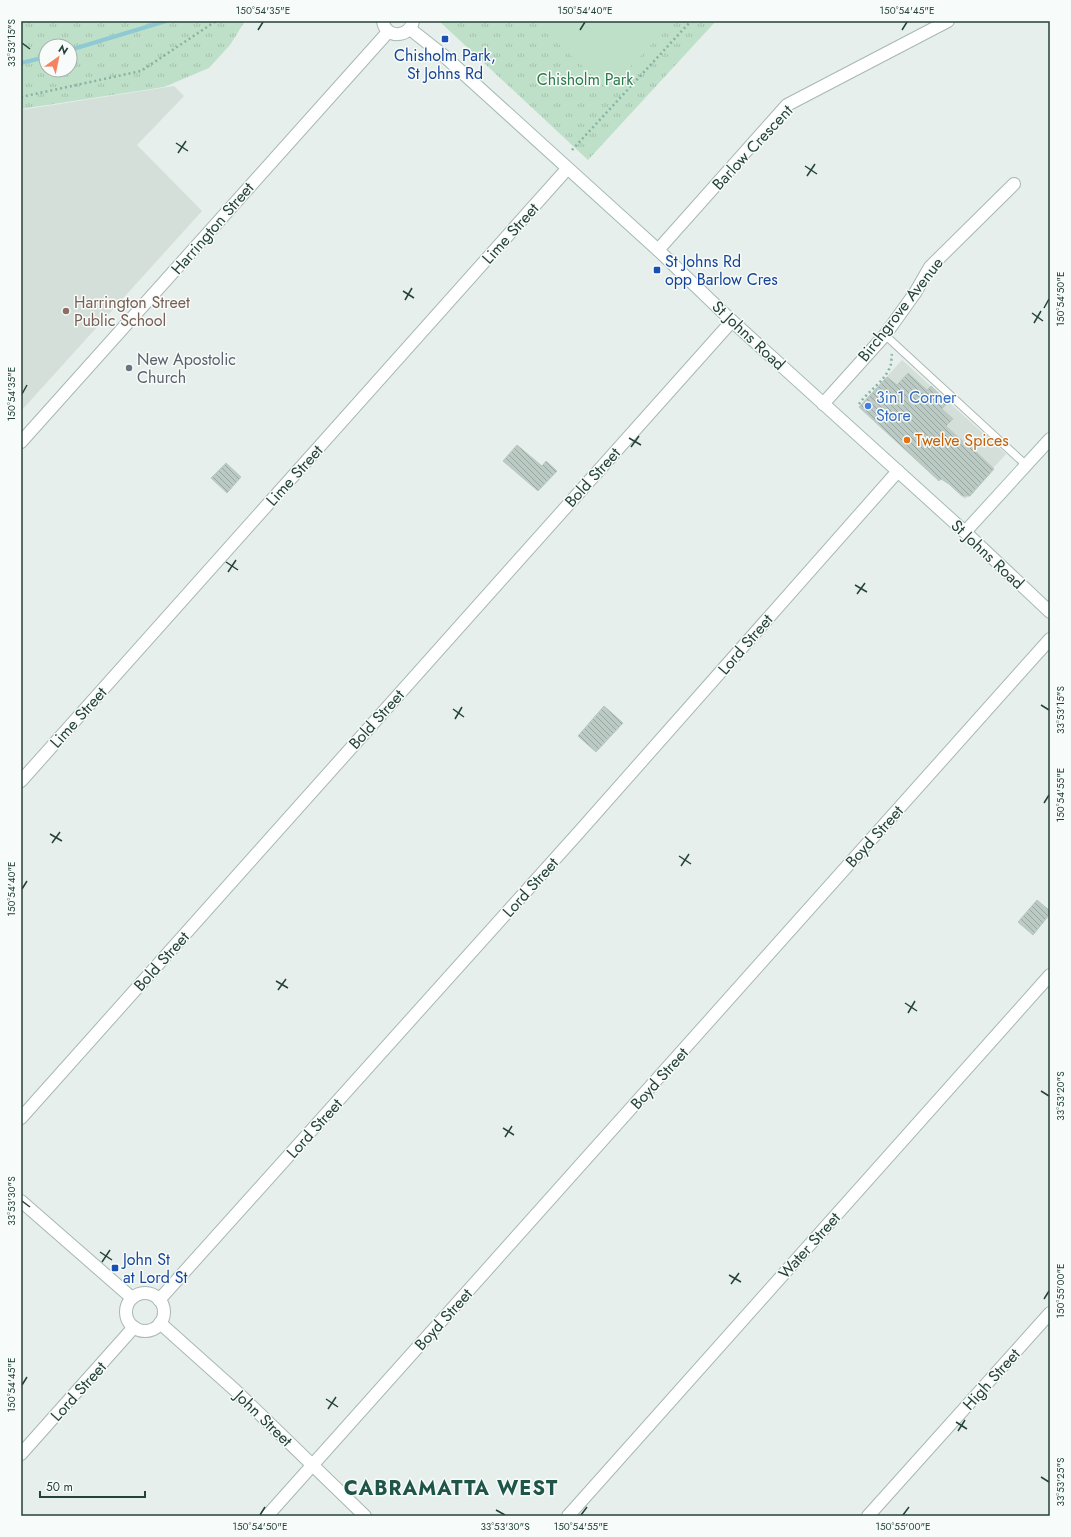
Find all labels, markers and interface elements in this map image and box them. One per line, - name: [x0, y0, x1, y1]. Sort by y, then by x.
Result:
- text: 150°54'35"E: [236, 3, 290, 18]
- text: 150°54'40"E: [557, 3, 613, 18]
- text: 150°54'45"E: [880, 3, 934, 18]
- text: 33°53'15"S: [4, 19, 19, 67]
- marker: Chisholm Park, St Johns Rd: [440, 34, 450, 44]
- north arrow: [38, 38, 78, 78]
- text: N: [55, 41, 71, 59]
- place label: Chisholm Park, St Johns Rd: [394, 44, 496, 85]
- park label: Chisholm Park: [537, 68, 634, 91]
- street label: Barlow Crescent: [707, 100, 798, 195]
- street label: Harrington Street: [166, 177, 259, 280]
- street label: Lime Street: [477, 198, 544, 269]
- place label: St Johns Rd opp Barlow Cres: [665, 250, 778, 291]
- street label: Birchgrove Avenue: [852, 252, 949, 366]
- marker: St Johns Rd opp Barlow Cres: [652, 265, 662, 275]
- text: 150°54'50"E: [1053, 271, 1068, 327]
- place label: Harrington Street Public School: [74, 291, 190, 332]
- street label: St Johns Road: [707, 295, 790, 375]
- marker: Harrington Street Public School: [61, 306, 71, 316]
- place label: New Apostolic Church: [137, 348, 236, 389]
- marker: New Apostolic Church: [124, 363, 134, 373]
- text: 150°54'35"E: [4, 367, 19, 421]
- place label: 3in1 Corner Store: [876, 386, 957, 427]
- marker: 3in1 Corner Store: [863, 401, 873, 411]
- place label: Twelve Spices: [915, 429, 1009, 452]
- marker: Twelve Spices: [902, 435, 912, 445]
- street label: Lime Street: [261, 440, 328, 511]
- street label: Bold Street: [559, 442, 626, 512]
- street label: St Johns Road: [946, 514, 1029, 594]
- street label: Lord Street: [713, 609, 778, 680]
- street label: Lime Street: [45, 682, 112, 753]
- street label: Bold Street: [343, 684, 410, 754]
- text: 33°53'15"S: [1053, 686, 1068, 734]
- text: 150°54'55"E: [1053, 768, 1068, 822]
- street label: Boyd Street: [840, 800, 909, 872]
- street label: Lord Street: [497, 852, 564, 922]
- text: 150°54'40"E: [4, 861, 19, 917]
- street label: Bold Street: [128, 926, 195, 996]
- street label: Boyd Street: [625, 1042, 694, 1114]
- text: 33°53'20"S: [1053, 1071, 1068, 1121]
- street label: Lord Street: [281, 1093, 348, 1163]
- text: 33°53'30"S: [4, 1176, 19, 1226]
- street label: Water Street: [773, 1207, 846, 1284]
- place label: John St at Lord St: [121, 1248, 187, 1289]
- marker: John St at Lord St: [110, 1263, 120, 1273]
- text: 150°55'00"E: [1053, 1263, 1068, 1319]
- street label: Boyd Street: [409, 1283, 478, 1355]
- street label: High Street: [957, 1343, 1025, 1415]
- street label: Lord Street: [45, 1356, 112, 1426]
- text: 150°54'45"E: [4, 1358, 19, 1412]
- street label: John Street: [228, 1384, 298, 1452]
- text: 33°53'25"S: [1053, 1457, 1068, 1507]
- scale bar: [40, 1473, 145, 1499]
- district label: CABRAMATTA WEST: [344, 1474, 558, 1503]
- text: 50 m: [46, 1478, 73, 1496]
- text: 150°54'50"E: [232, 1519, 288, 1534]
- text: 33°53'30"S: [480, 1519, 530, 1534]
- text: 150°54'55"E: [554, 1519, 608, 1534]
- text: 150°55'00"E: [875, 1519, 931, 1534]

